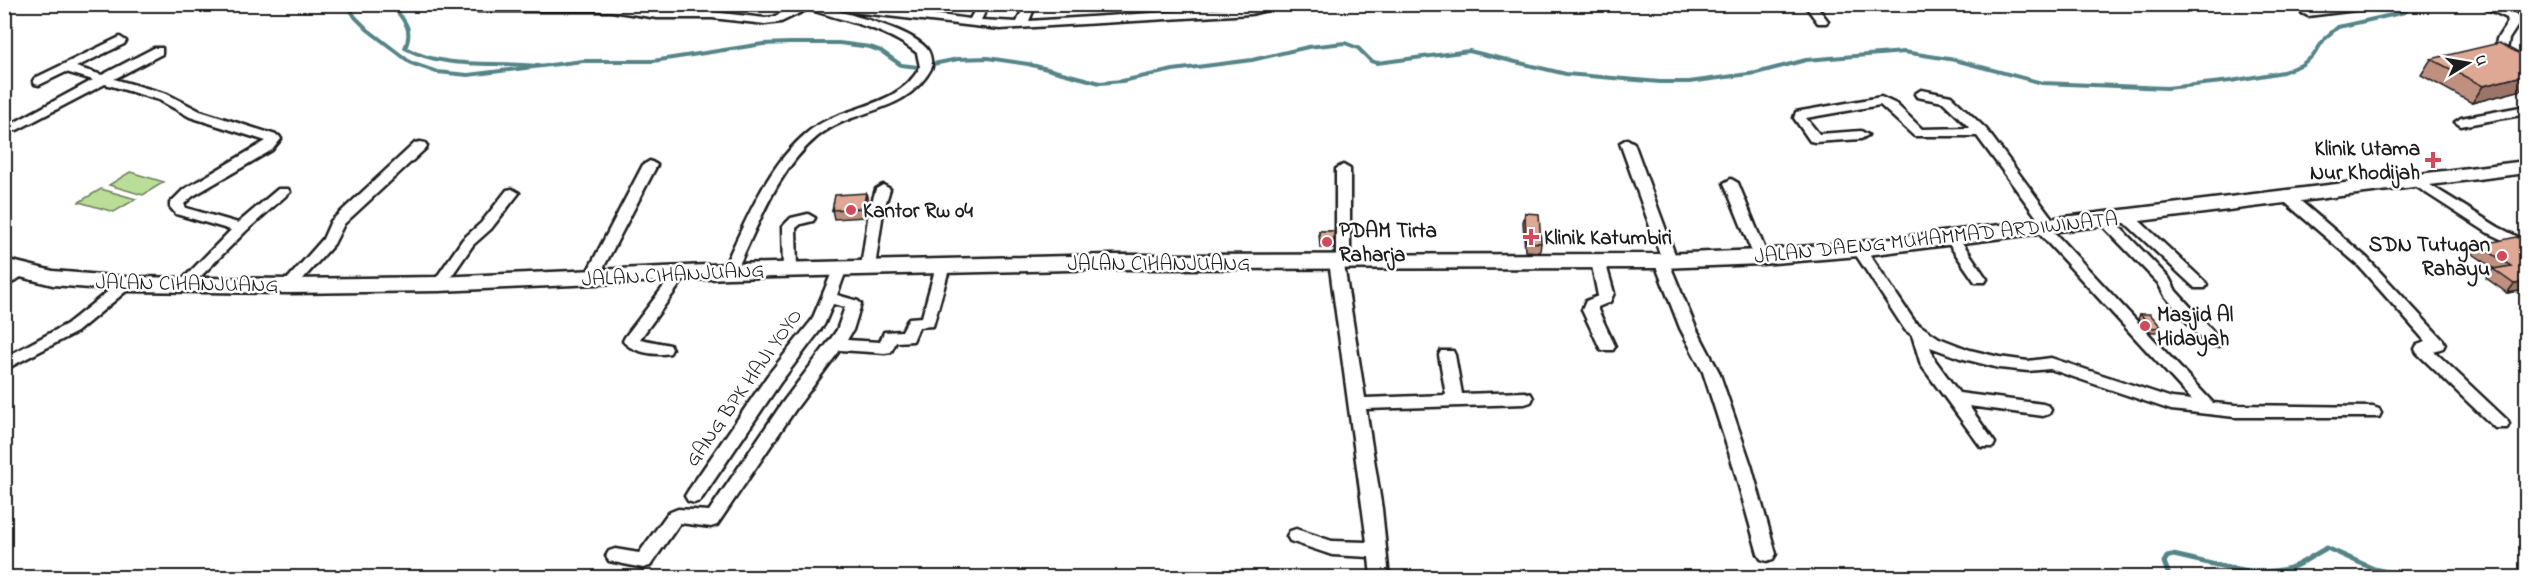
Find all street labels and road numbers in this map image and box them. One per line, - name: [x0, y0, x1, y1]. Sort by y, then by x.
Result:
- street label: JALAN DAENG MUHAMMAD ARDIWINATA: [1753, 205, 2119, 273]
- street label: JALAN CIHANJUANG: [1068, 250, 1250, 280]
- street label: JALAN CIHANJUANG: [581, 256, 765, 296]
- street label: JALAN CIHANJUANG: [95, 268, 279, 302]
- street label: GANG BPK HAJI YOYO: [679, 303, 811, 473]

